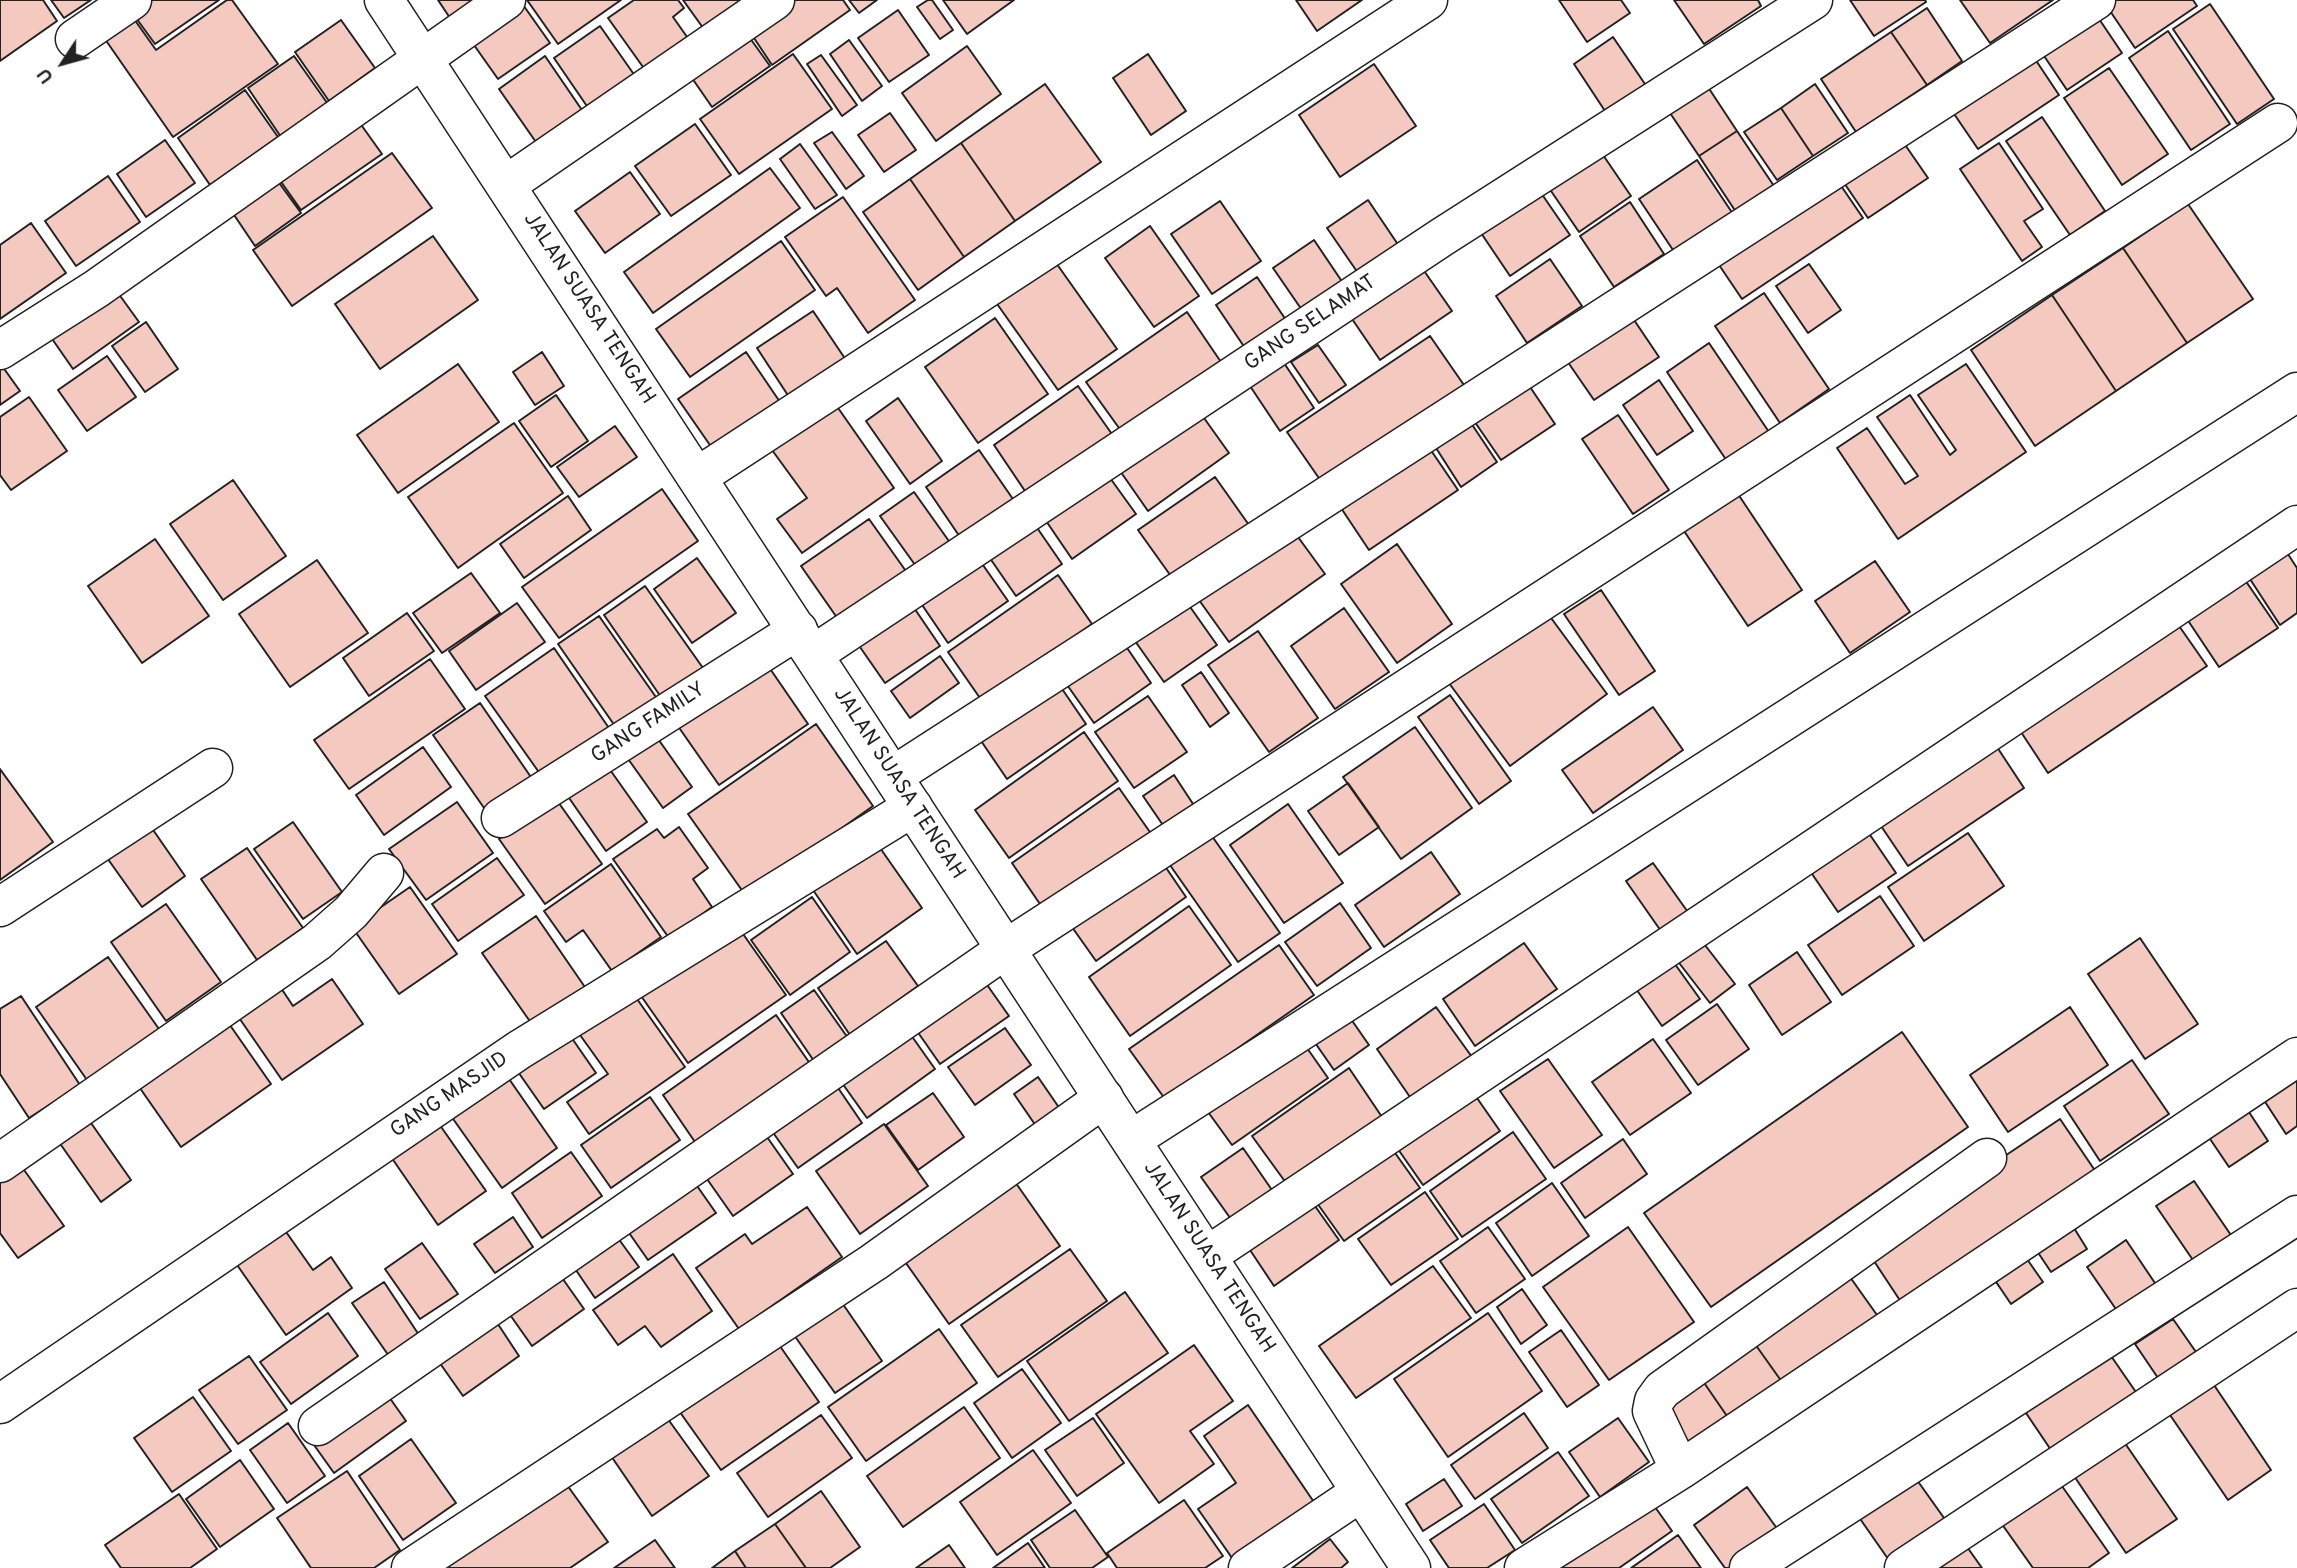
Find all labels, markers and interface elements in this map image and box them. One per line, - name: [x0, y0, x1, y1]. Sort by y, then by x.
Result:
- north arrow: [28, 28, 98, 98]
- text: U: [32, 63, 60, 88]
- street label: JALAN SUASA TENGAH: [517, 208, 659, 410]
- street label: GANG SELAMAT: [1240, 271, 1382, 377]
- street label: GANG FAMILY: [587, 678, 711, 770]
- street label: JALAN SUASA TENGAH: [827, 683, 969, 885]
- street label: GANG MASJID: [386, 1047, 514, 1145]
- street label: JALAN SUASA TENGAH: [1137, 1157, 1279, 1359]

